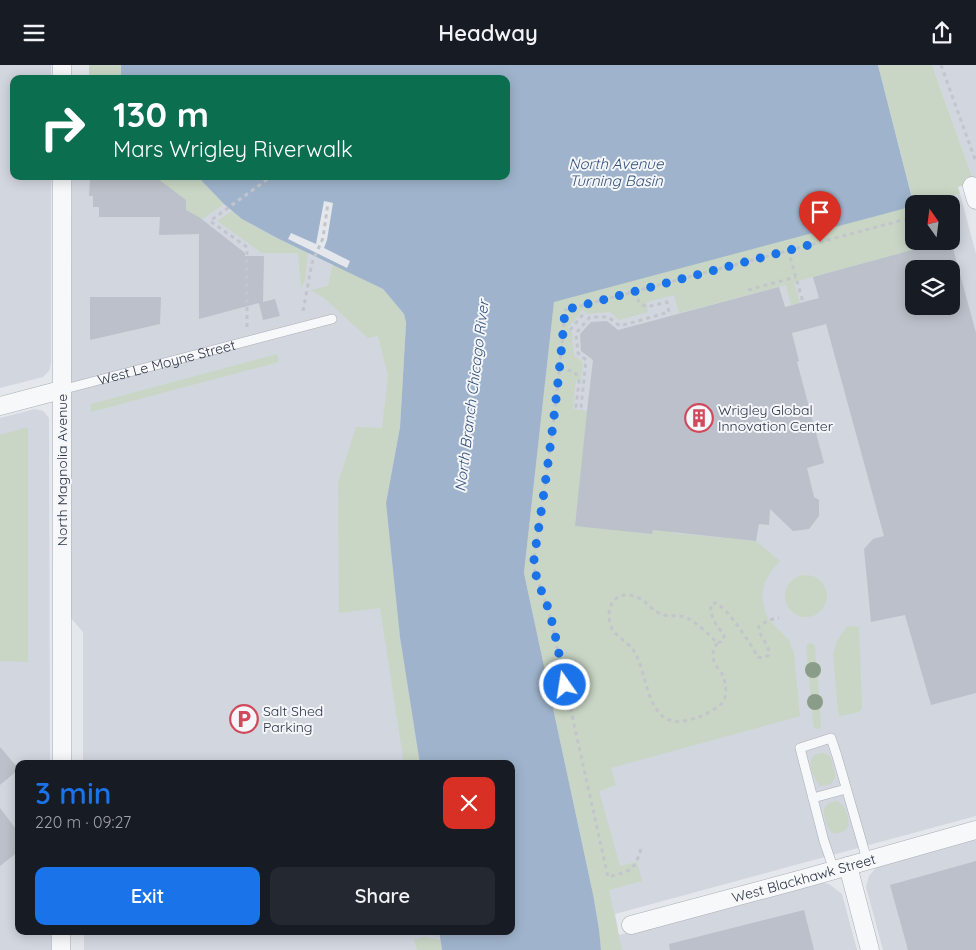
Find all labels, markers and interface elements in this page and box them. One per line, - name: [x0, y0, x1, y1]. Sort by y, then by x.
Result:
- icon: menu: [20, 19, 48, 47]
- text: Headway: [438, 19, 538, 47]
- icon: share: [928, 19, 956, 47]
- text: 130 m: [113, 92, 209, 136]
- icon: right: [30, 95, 95, 160]
- text: Mars Wrigley Riverwalk: [113, 135, 353, 163]
- water label: North Avenue Turning Basin: [569, 154, 664, 190]
- pin: [799, 191, 841, 242]
- north arrow: [905, 195, 960, 250]
- map controls: [905, 195, 960, 315]
- icon: arrive: [806, 198, 834, 226]
- button: layers: [905, 260, 960, 315]
- water label: North Branch Chicago River: [450, 297, 493, 493]
- street label: West Le Moyne Street: [96, 336, 238, 389]
- street label: North Magnolia Avenue: [53, 394, 71, 546]
- place label: Wrigley Global Innovation Center: [718, 401, 834, 435]
- building icon: Wrigley Global Innovation Center: [684, 403, 714, 433]
- position arrow: [538, 658, 590, 710]
- place label: Salt Shed Parking: [263, 702, 323, 736]
- parking icon: Salt Shed Parking: [229, 704, 259, 734]
- text: 3 min: [35, 774, 111, 812]
- button: close: [443, 777, 495, 829]
- text: 220 m · 09:27: [35, 812, 131, 832]
- street label: West Blackhawk Street: [730, 850, 878, 907]
- button: Exit: [35, 867, 260, 925]
- button: Share: [270, 867, 495, 925]

